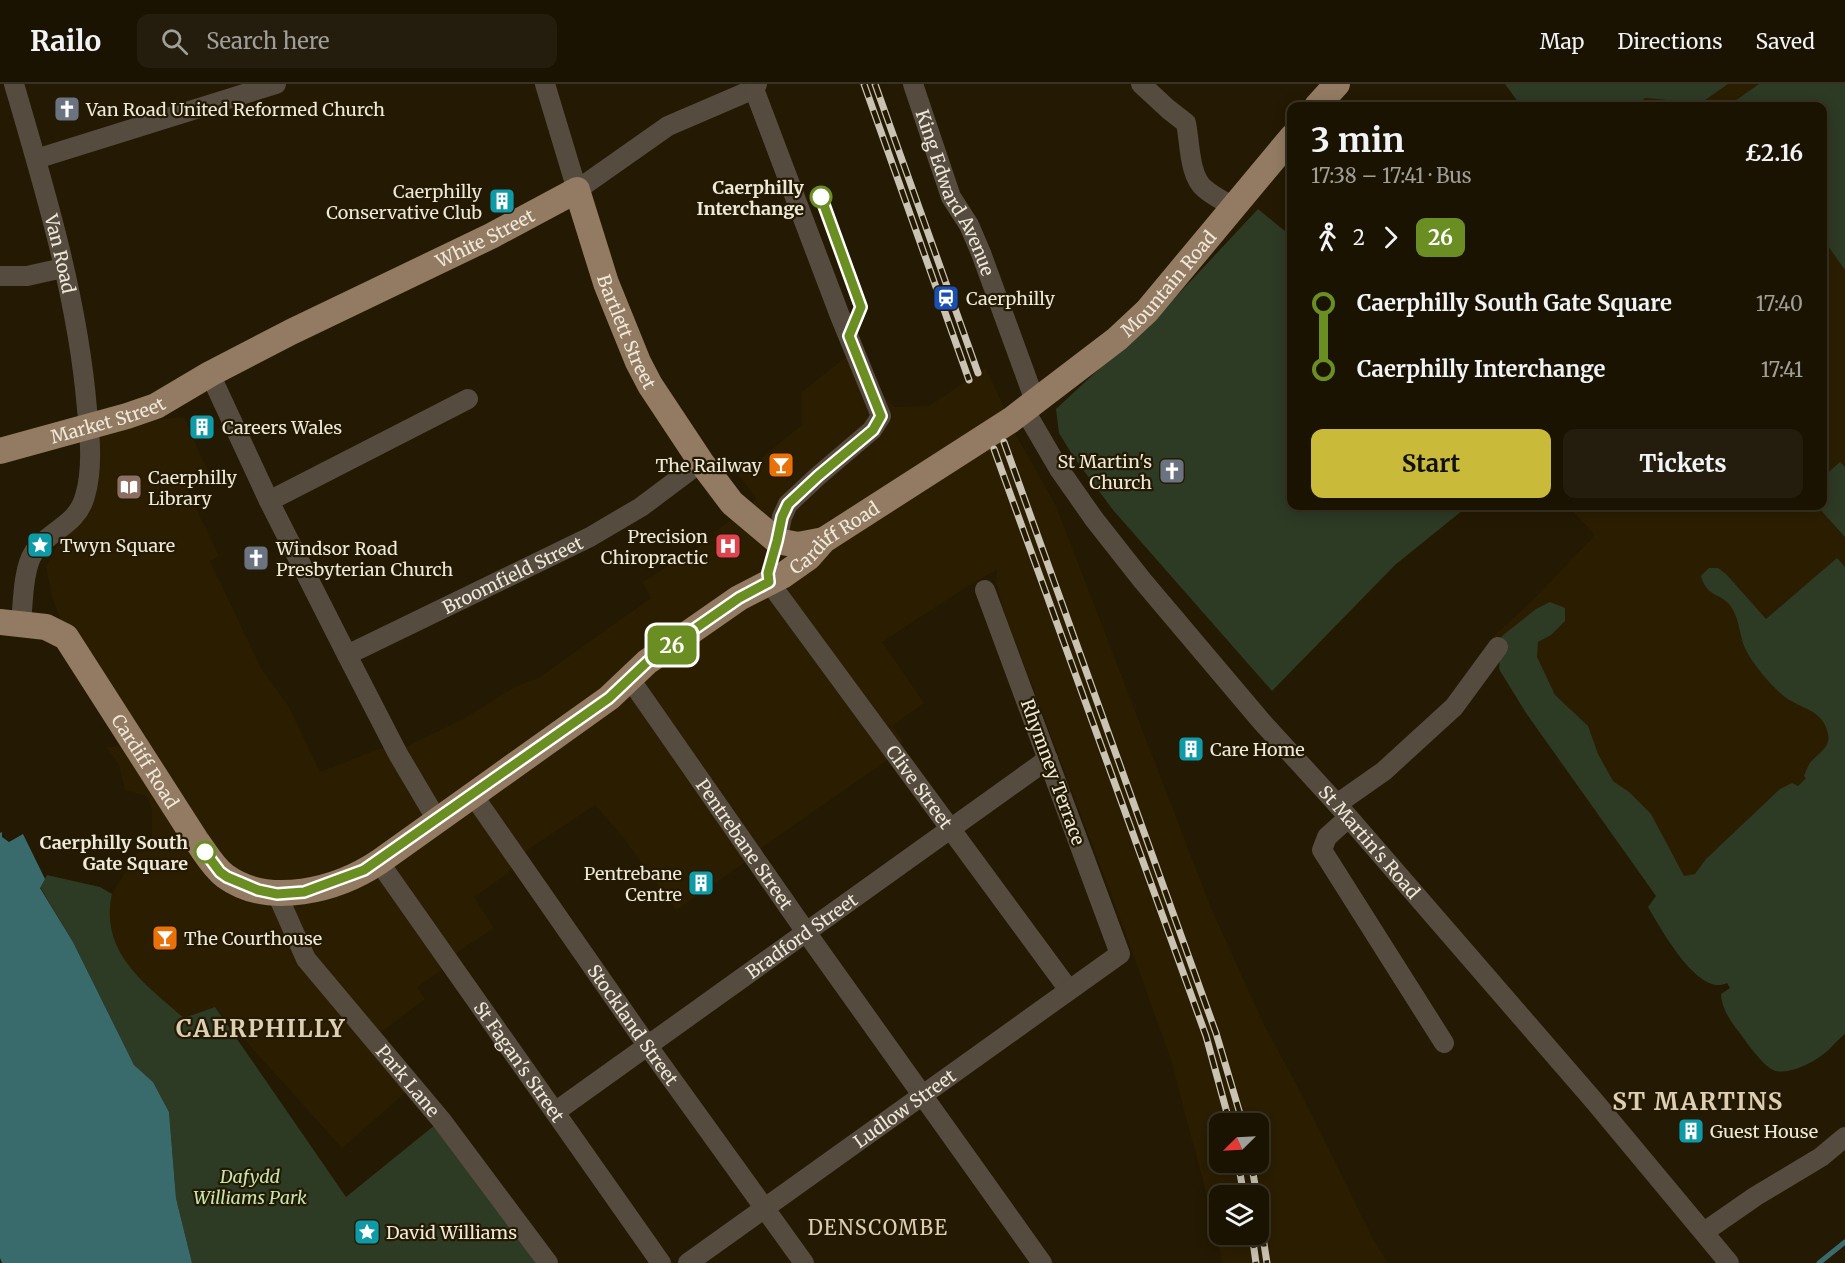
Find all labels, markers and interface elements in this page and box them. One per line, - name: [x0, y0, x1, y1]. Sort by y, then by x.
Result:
- search box: [137, 14, 557, 68]
- text: Railo: [30, 23, 101, 59]
- icon: search: [158, 25, 191, 58]
- text: Search here: [206, 27, 330, 55]
- text: Map: [1540, 28, 1584, 55]
- text: Directions: [1617, 28, 1722, 55]
- text: Saved: [1755, 28, 1815, 55]
- church icon: Van Road United Reformed Church: [52, 94, 82, 124]
- place label: Van Road United Reformed Church: [85, 98, 385, 121]
- street label: King Edward Avenue: [911, 106, 1000, 279]
- text: 3 min: [1311, 120, 1404, 161]
- text: £2.16: [1745, 139, 1803, 167]
- text: 17:38 – 17:41 · Bus: [1311, 163, 1472, 188]
- place label: Caerphilly Interchange: [697, 176, 804, 220]
- place label: Caerphilly Conservative Club: [326, 180, 483, 224]
- building icon: Caerphilly Conservative Club: [487, 186, 517, 216]
- marker: Caerphilly Interchange: [810, 186, 832, 208]
- street label: White Street: [431, 203, 538, 273]
- street label: Van Road: [40, 211, 81, 296]
- icon: walk: [1311, 221, 1344, 254]
- icon: forward: [1374, 221, 1407, 254]
- text: 26: [1428, 224, 1453, 251]
- street label: Mountain Road: [1116, 225, 1221, 341]
- text: 2: [1353, 225, 1365, 250]
- street label: Bartlett Street: [593, 272, 661, 393]
- station icon: Caerphilly: [931, 283, 961, 313]
- place label: Caerphilly: [966, 287, 1055, 310]
- text: Caerphilly South Gate Square: [1357, 289, 1672, 317]
- text: 17:40: [1756, 291, 1803, 316]
- text: Caerphilly Interchange: [1357, 355, 1605, 383]
- text: 17:41: [1761, 357, 1803, 382]
- street label: Market Street: [48, 392, 169, 448]
- building icon: Careers Wales: [187, 412, 217, 442]
- place label: Careers Wales: [222, 416, 342, 439]
- button: Start: [1311, 429, 1551, 498]
- button: Tickets: [1563, 429, 1803, 498]
- bar icon: The Railway: [766, 450, 796, 480]
- place label: St Martin's Church: [1058, 450, 1152, 494]
- place label: The Railway: [655, 454, 763, 477]
- church icon: St Martin's Church: [1157, 456, 1187, 486]
- place label: Caerphilly Library: [148, 466, 237, 510]
- library icon: Caerphilly Library: [114, 472, 144, 502]
- street label: Cardiff Road: [785, 496, 884, 579]
- place label: Precision Chiropractic: [601, 525, 708, 569]
- place icon: Twyn Square: [25, 530, 55, 560]
- street label: Broomfield Street: [439, 531, 587, 618]
- hospital icon: Precision Chiropractic: [713, 531, 743, 561]
- place label: Twyn Square: [60, 534, 175, 557]
- place label: Windsor Road Presbyterian Church: [275, 537, 453, 581]
- church icon: Windsor Road Presbyterian Church: [241, 543, 271, 573]
- line badge: 26: [645, 626, 699, 664]
- text: 26: [660, 632, 684, 659]
- street label: Rhymney Terrace: [1016, 696, 1090, 848]
- street label: Cardiff Road: [107, 710, 184, 813]
- building icon: Care Home: [1176, 734, 1206, 764]
- place label: Care Home: [1210, 738, 1305, 761]
- street label: Clive Street: [881, 740, 958, 833]
- street label: Pentrebane Street: [691, 774, 798, 914]
- street label: St Martin's Road: [1314, 780, 1425, 903]
- place label: Caerphilly South Gate Square: [40, 831, 188, 875]
- marker: Caerphilly South Gate Square: [194, 841, 216, 863]
- place label: Pentrebane Centre: [584, 862, 682, 906]
- building icon: Pentrebane Centre: [686, 868, 716, 898]
- street label: Bradford Street: [741, 888, 862, 983]
- bar icon: The Courthouse: [150, 923, 180, 953]
- place label: The Courthouse: [184, 927, 322, 950]
- street label: Stockland Street: [583, 960, 684, 1090]
- street label: St Fagan's Street: [469, 997, 570, 1126]
- district label: CAERPHILLY: [176, 1013, 346, 1044]
- street label: Park Lane: [371, 1040, 445, 1121]
- street label: Ludlow Street: [849, 1064, 960, 1153]
- district label: ST MARTINS: [1612, 1086, 1784, 1117]
- north arrow: [1209, 1113, 1269, 1173]
- map controls: [1209, 1113, 1269, 1245]
- building icon: Guest House: [1676, 1116, 1706, 1146]
- place label: Guest House: [1710, 1120, 1818, 1143]
- park label: Dafydd Williams Park: [193, 1165, 307, 1209]
- button: layers: [1209, 1185, 1269, 1245]
- district label: DENSCOMBE: [808, 1215, 948, 1240]
- place icon: David Williams: [352, 1217, 382, 1247]
- place label: David Williams: [386, 1221, 517, 1244]

